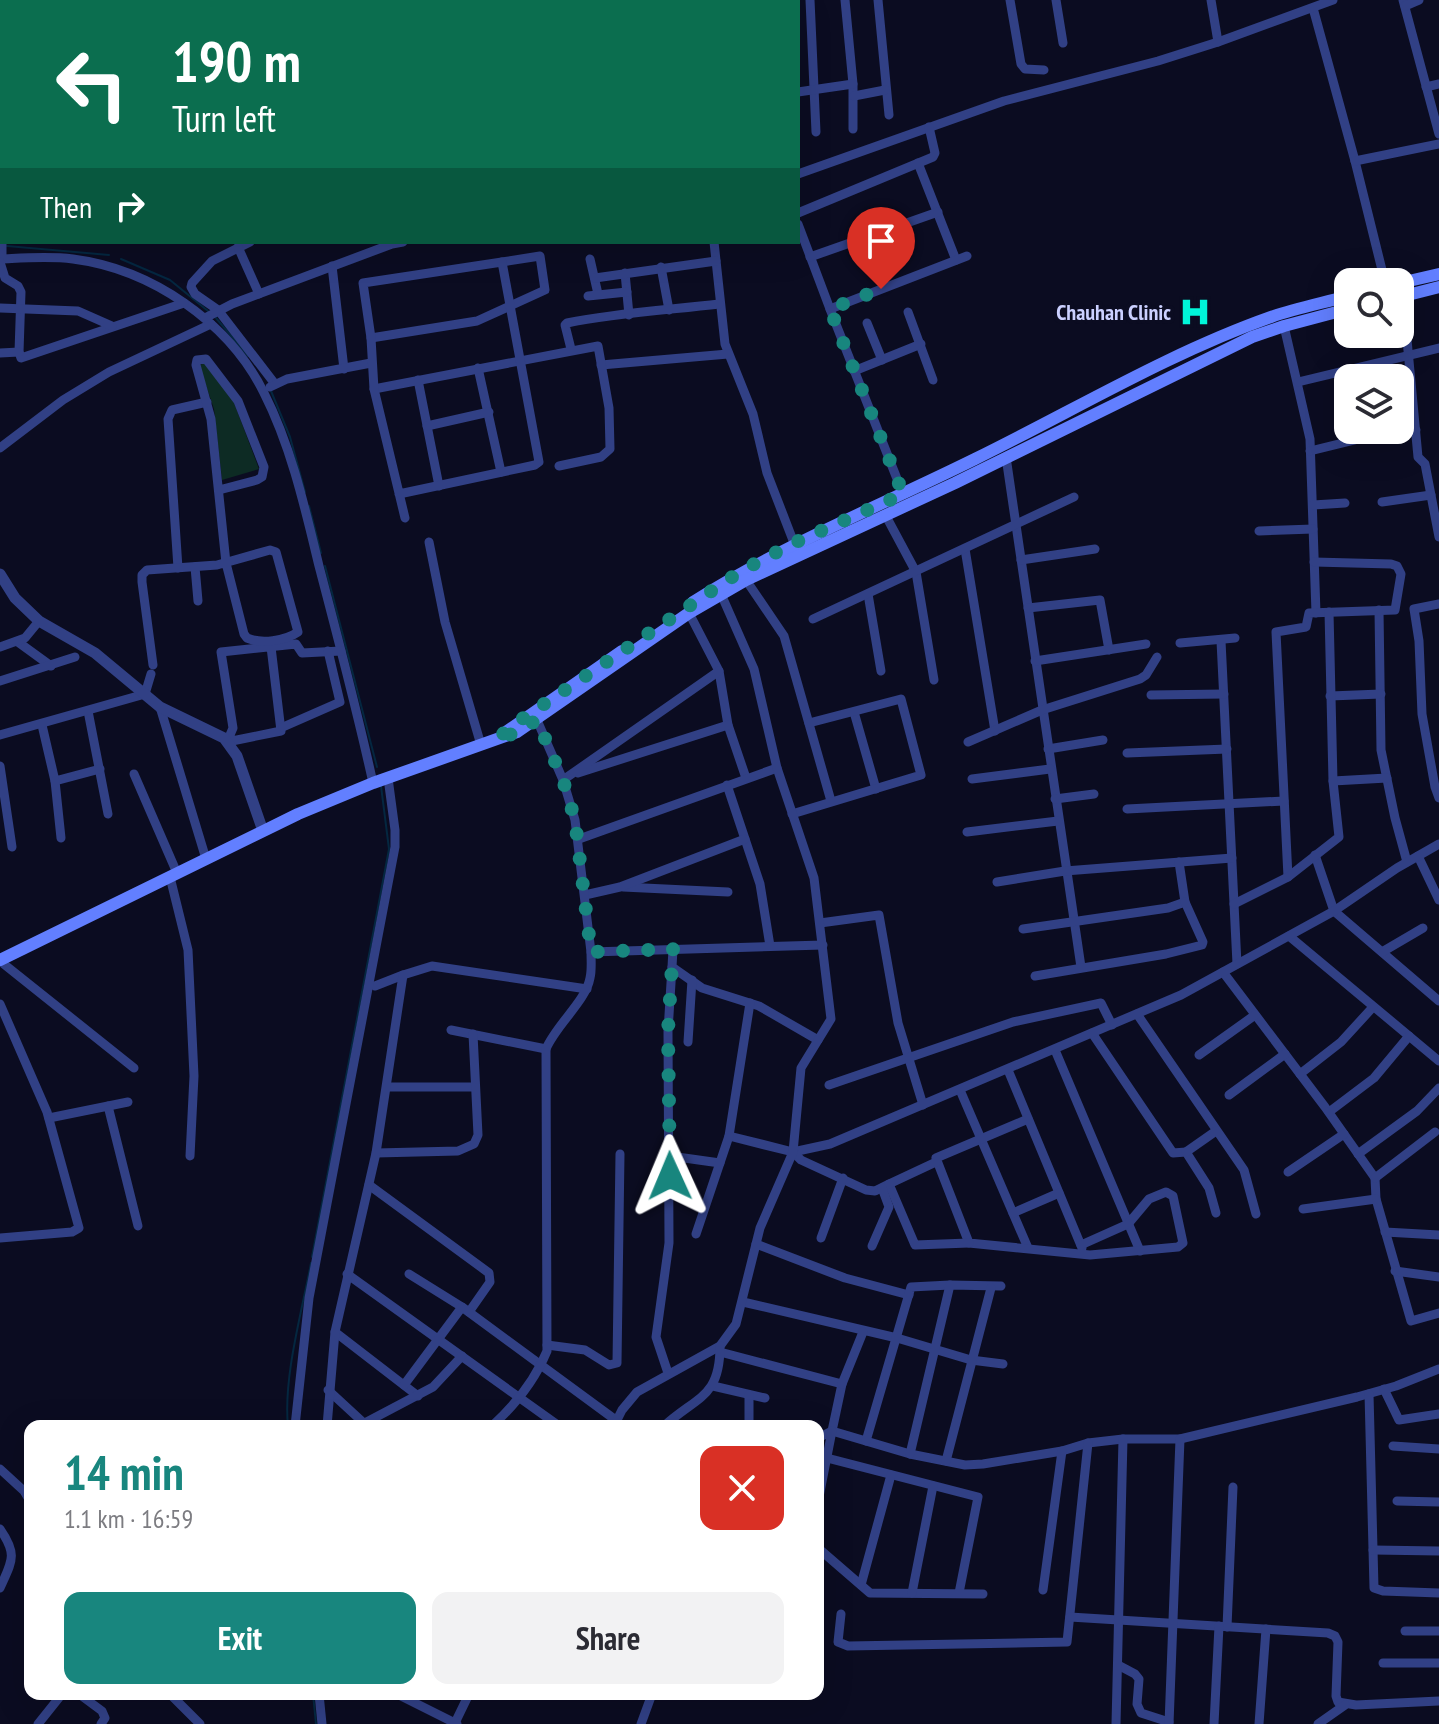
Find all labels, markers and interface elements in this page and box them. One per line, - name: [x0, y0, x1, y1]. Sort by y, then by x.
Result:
- text: 190 m: [172, 25, 301, 97]
- icon: left: [40, 32, 144, 136]
- text: Turn left: [172, 95, 276, 142]
- icon: right: [108, 184, 152, 228]
- text: Then: [40, 187, 92, 226]
- pin: [847, 207, 915, 289]
- icon: arrive: [859, 219, 903, 263]
- map controls: [1334, 268, 1414, 444]
- button: search: [1334, 268, 1414, 348]
- hospital icon: Chauhan Clinic: [1178, 295, 1212, 329]
- place label: Chauhan Clinic: [1056, 298, 1171, 326]
- button: layers: [1334, 364, 1414, 444]
- position arrow: [628, 1134, 712, 1218]
- text: 14 min: [64, 1441, 184, 1503]
- button: close: [700, 1446, 784, 1530]
- text: 1.1 km · 16:59: [64, 1502, 193, 1535]
- button: Exit: [64, 1592, 416, 1684]
- button: Share: [432, 1592, 784, 1684]

